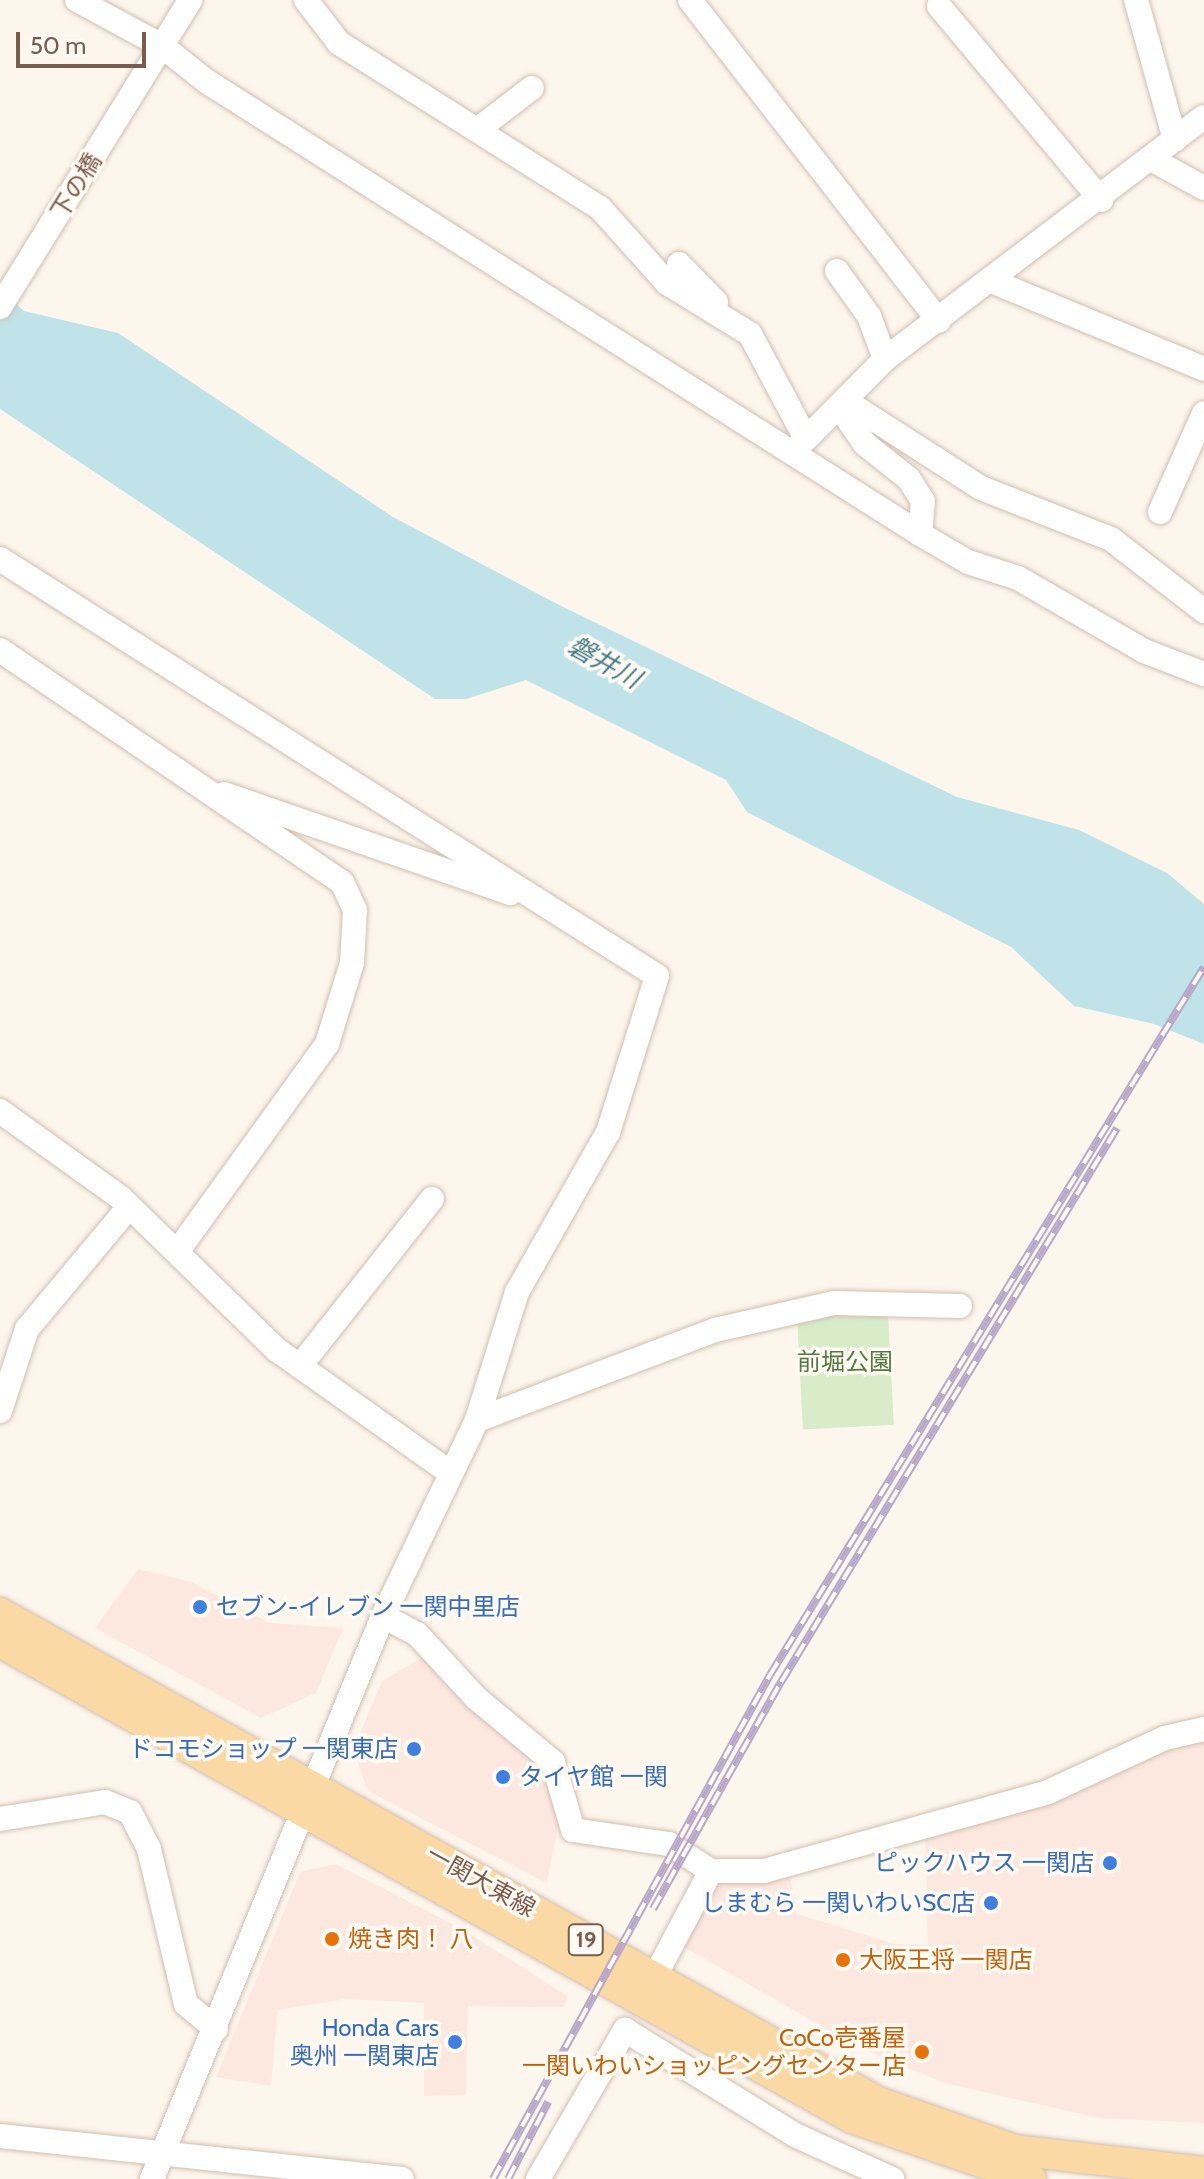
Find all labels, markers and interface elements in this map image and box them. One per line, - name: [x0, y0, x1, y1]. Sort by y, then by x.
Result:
- scale bar: [20, 16, 150, 66]
- text: 50 m: [30, 31, 86, 60]
- street label: 下の橋: [45, 148, 107, 224]
- water label: 磐井川: [562, 630, 646, 696]
- park label: 前堀公園: [797, 1348, 893, 1376]
- place label: セブン-イレブン 一関中里店: [216, 1593, 520, 1621]
- marker: セブン-イレブン 一関中里店: [191, 1598, 209, 1616]
- place label: ドコモショップ 一関東店: [129, 1735, 398, 1763]
- marker: ドコモショップ 一関東店: [405, 1740, 423, 1758]
- place label: タイヤ館 一関: [519, 1763, 668, 1791]
- marker: タイヤ館 一関: [494, 1768, 512, 1786]
- street label: 一関大東線: [422, 1839, 540, 1923]
- place label: ピックハウス 一関店: [873, 1849, 1094, 1877]
- marker: ピックハウス 一関店: [1101, 1854, 1119, 1872]
- place label: しまむら 一関いわいSC店: [701, 1889, 975, 1917]
- marker: しまむら 一関いわいSC店: [982, 1894, 1000, 1912]
- road number: 19: [566, 1922, 606, 1958]
- place label: 焼き肉！ 八: [348, 1925, 473, 1953]
- marker: 焼き肉！ 八: [323, 1930, 341, 1948]
- place label: 大阪王将 一関店: [859, 1946, 1032, 1974]
- marker: 大阪王将 一関店: [834, 1951, 852, 1969]
- place label: Honda Cars 奥州 一関東店: [290, 2014, 439, 2070]
- place label: CoCo壱番屋 一関いわいショッピングセンター店: [522, 2024, 906, 2080]
- marker: Honda Cars 奥州 一関東店: [446, 2033, 464, 2051]
- marker: CoCo壱番屋 一関いわいショッピングセンター店: [913, 2043, 931, 2061]

